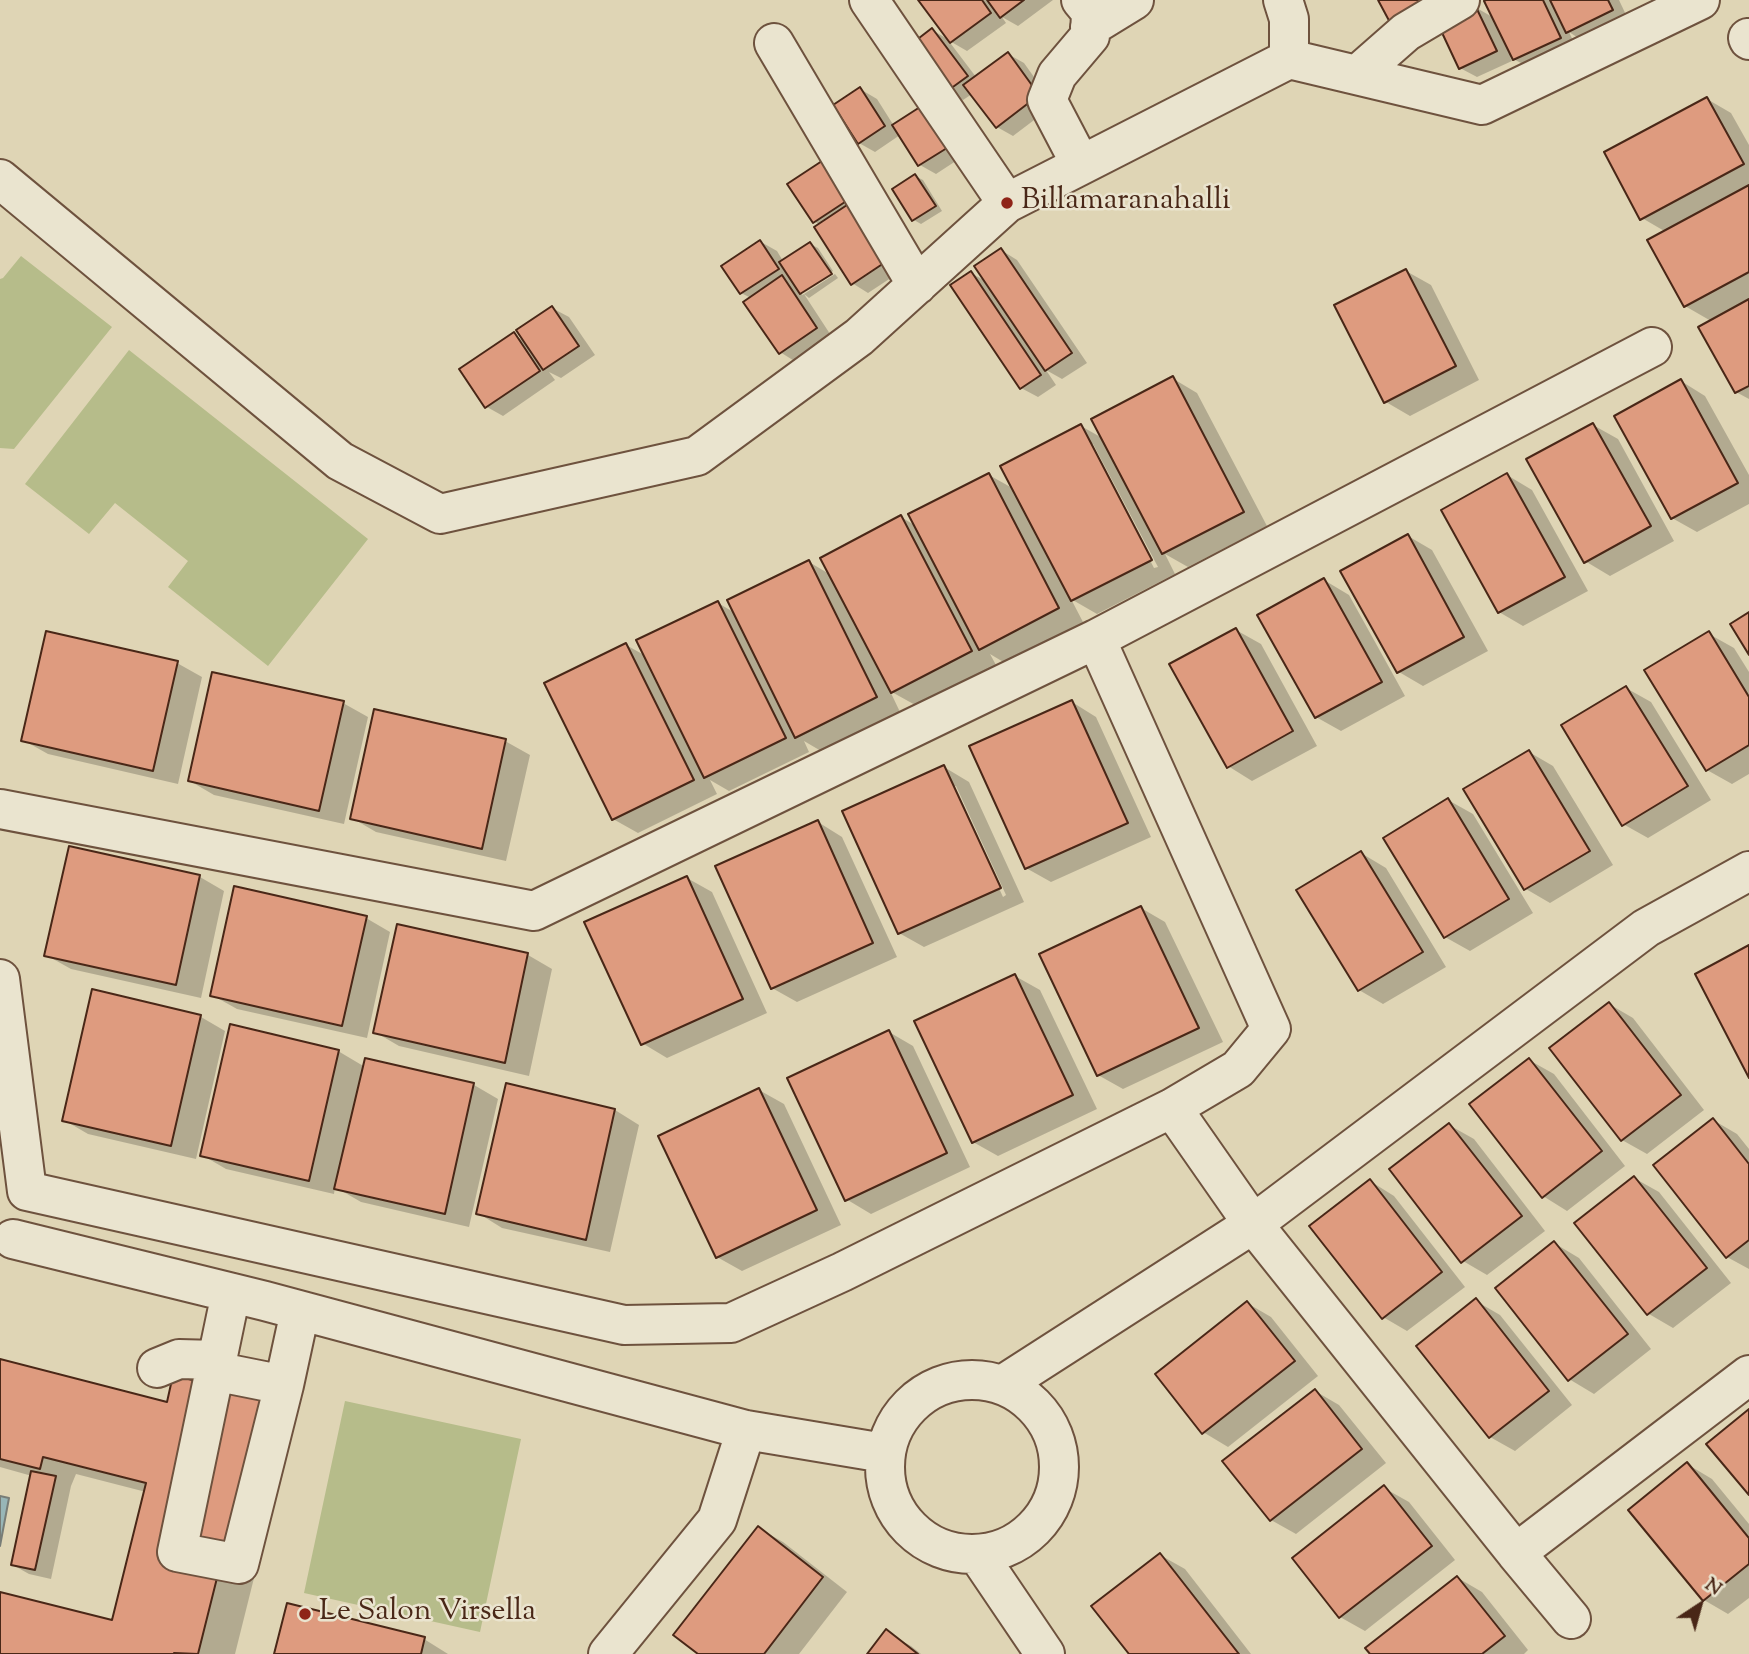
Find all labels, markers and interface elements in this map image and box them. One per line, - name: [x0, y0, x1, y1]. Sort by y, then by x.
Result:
- place label: Billamaranahalli: [1021, 185, 1231, 221]
- marker: Billamaranahalli: [999, 195, 1015, 211]
- north arrow: [1665, 1570, 1735, 1640]
- text: N: [1699, 1572, 1727, 1603]
- place label: Le Salon Virsella: [319, 1596, 536, 1632]
- marker: Le Salon Virsella: [297, 1606, 313, 1622]

